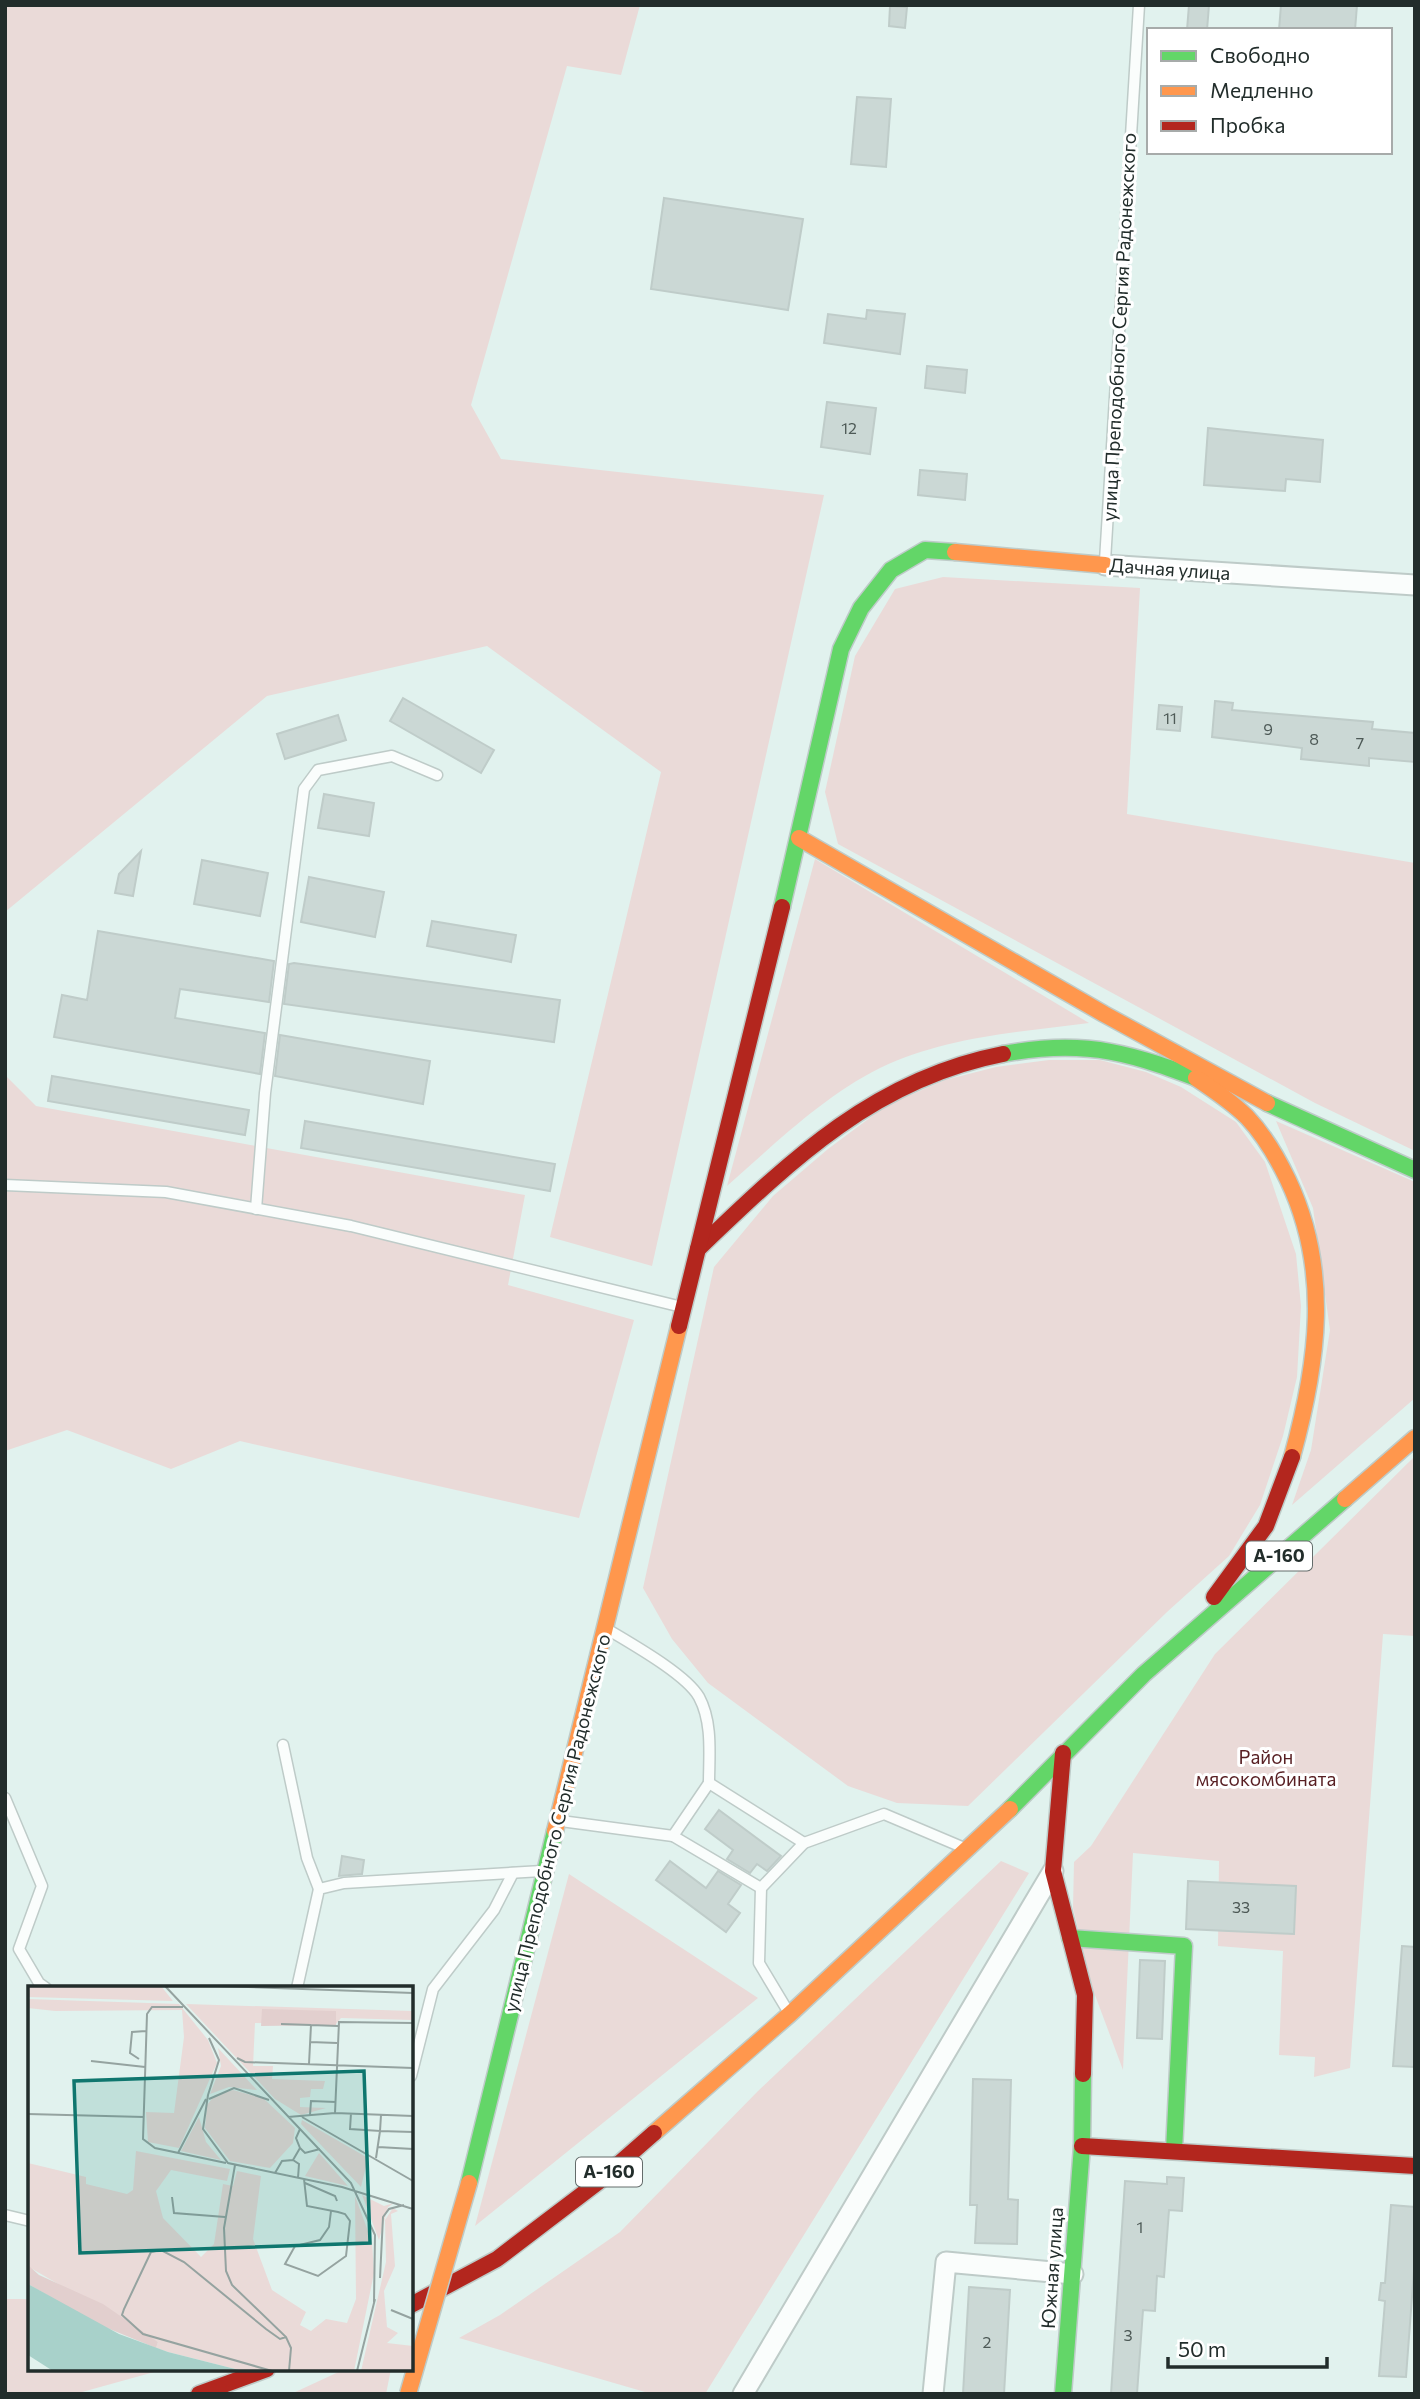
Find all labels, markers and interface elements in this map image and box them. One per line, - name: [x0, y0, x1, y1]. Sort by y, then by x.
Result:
- legend: [1147, 28, 1392, 154]
- text: Свободно: [1210, 42, 1310, 67]
- text: Медленно: [1210, 77, 1314, 102]
- text: Пробка: [1210, 112, 1285, 137]
- street label: улица Преподобного Сергия Радонежского: [1097, 132, 1140, 522]
- house number: 12: [841, 418, 857, 437]
- street label: Дачная улица: [1109, 553, 1231, 584]
- house number: 11: [1163, 708, 1177, 727]
- house number: 9: [1263, 719, 1273, 738]
- house number: 8: [1309, 729, 1319, 748]
- house number: 7: [1356, 733, 1364, 752]
- road number: А-160: [1246, 1541, 1312, 1570]
- street label: улица Преподобного Сергия Радонежского: [498, 1631, 615, 2014]
- park label: Район мясокомбината: [1196, 1745, 1336, 1790]
- house number: 33: [1232, 1897, 1250, 1916]
- inset map: [28, 1986, 413, 2371]
- road number: А-160: [576, 2158, 642, 2186]
- street label: Южная улица: [1036, 2206, 1067, 2330]
- house number: 1: [1137, 2217, 1143, 2236]
- house number: 3: [1123, 2325, 1133, 2344]
- scale bar: [1168, 2326, 1327, 2370]
- house number: 2: [983, 2332, 992, 2351]
- text: 50 m: [1178, 2336, 1226, 2361]

